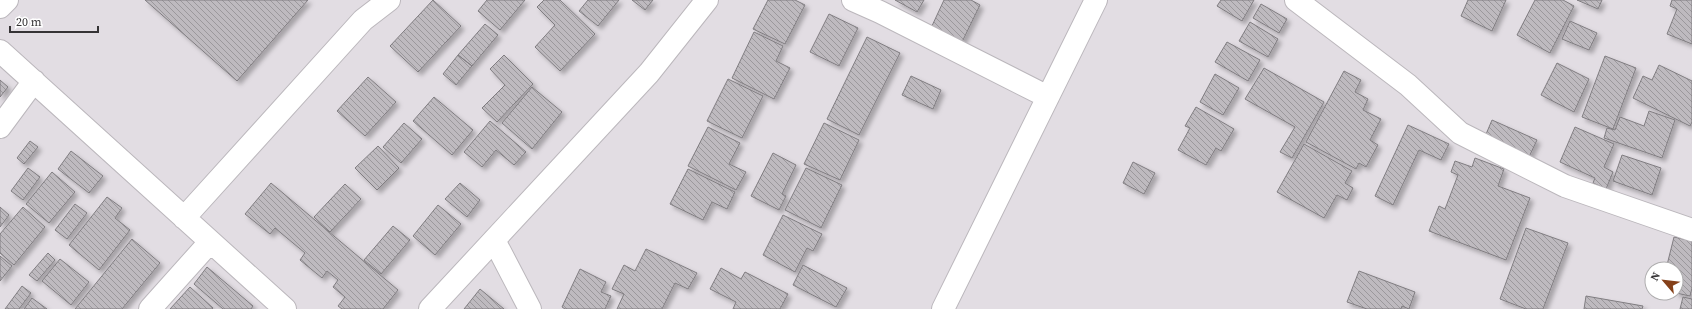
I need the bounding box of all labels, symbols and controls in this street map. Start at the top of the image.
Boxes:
scale bar [10,8,98,34]
text: 20 m [16,14,42,30]
north arrow [1644,261,1684,301]
text: N [1647,269,1664,284]

